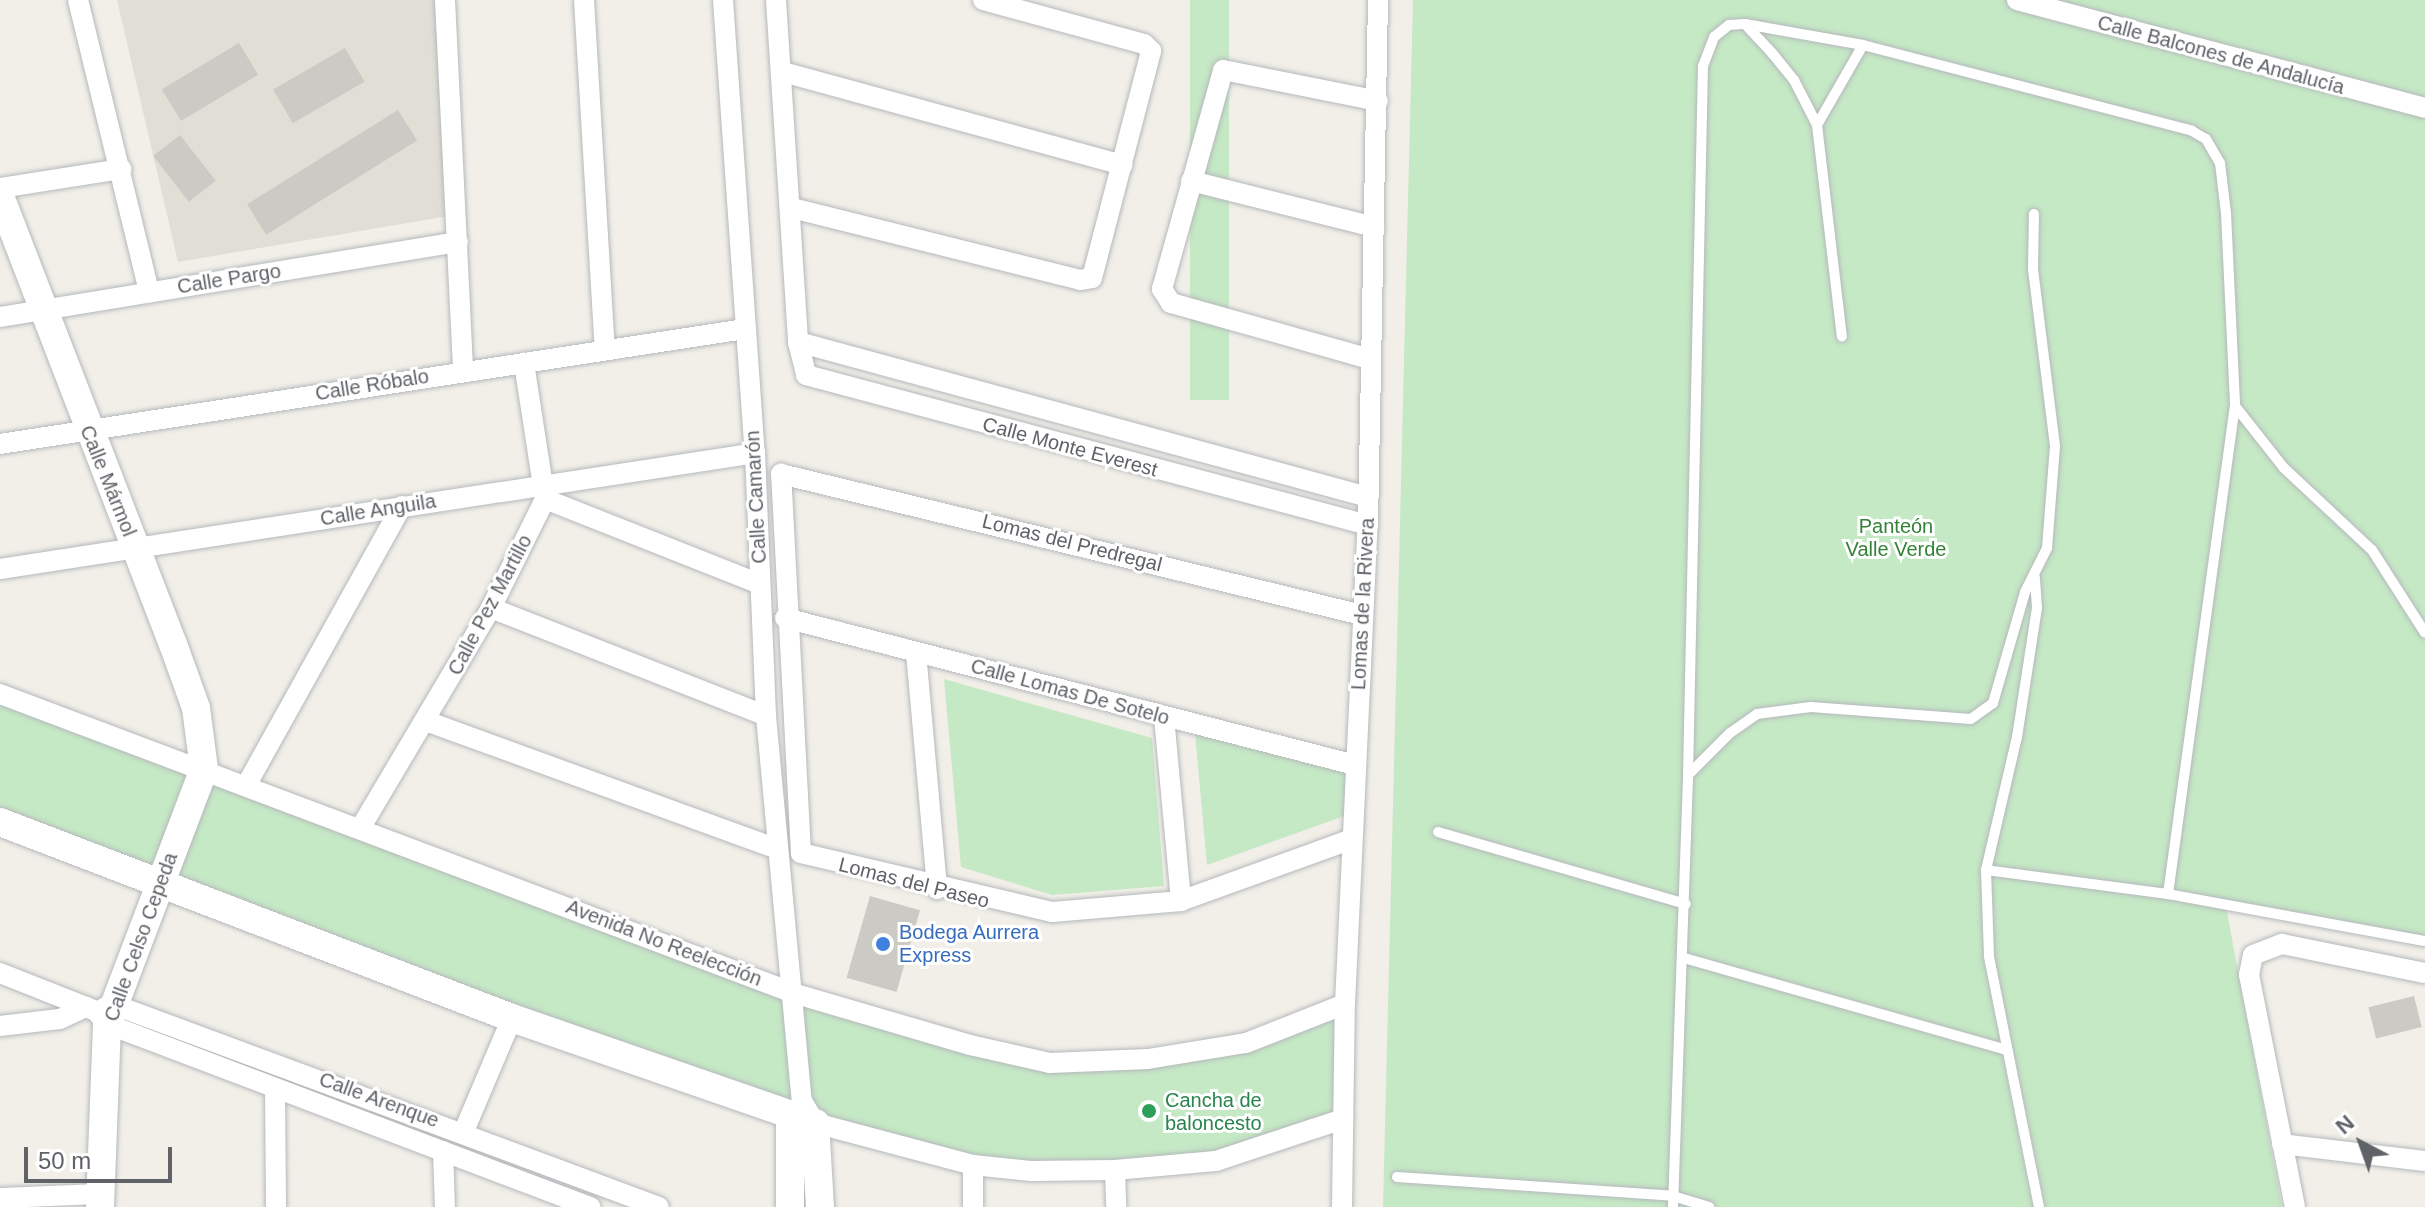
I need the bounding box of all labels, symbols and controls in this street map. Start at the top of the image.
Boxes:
street label: Calle Balcones de Andalucía [2094,10,2348,100]
street label: Calle Pargo [176,259,282,299]
street label: Calle Róbalo [314,364,430,406]
street label: Calle Monte Everest [980,412,1160,482]
street label: Calle Mármol [75,422,141,540]
street label: Calle Camarón [741,430,771,564]
street label: Calle Anguila [318,489,438,531]
street label: Lomas del Predregal [980,509,1164,577]
park label: Panteón Valle Verde [1846,515,1946,562]
street label: Lomas de la Rivera [1347,517,1379,691]
street label: Calle Pez Martillo [443,531,537,679]
street label: Calle Lomas De Sotelo [968,654,1172,730]
street label: Calle Celso Cepeda [99,849,183,1025]
street label: Lomas del Paseo [836,853,992,913]
street label: Avenida No Reelección [563,895,765,991]
place label: Bodega Aurrera Express [899,920,1040,967]
marker: Bodega Aurrera Express [874,935,892,953]
street label: Calle Arenque [315,1067,443,1133]
place label: Cancha de baloncesto [1165,1088,1262,1135]
marker: Cancha de baloncesto [1140,1102,1158,1120]
north arrow [2321,1103,2401,1183]
text: N [2331,1110,2359,1139]
scale bar [28,1131,176,1181]
text: 50 m [38,1147,91,1174]

